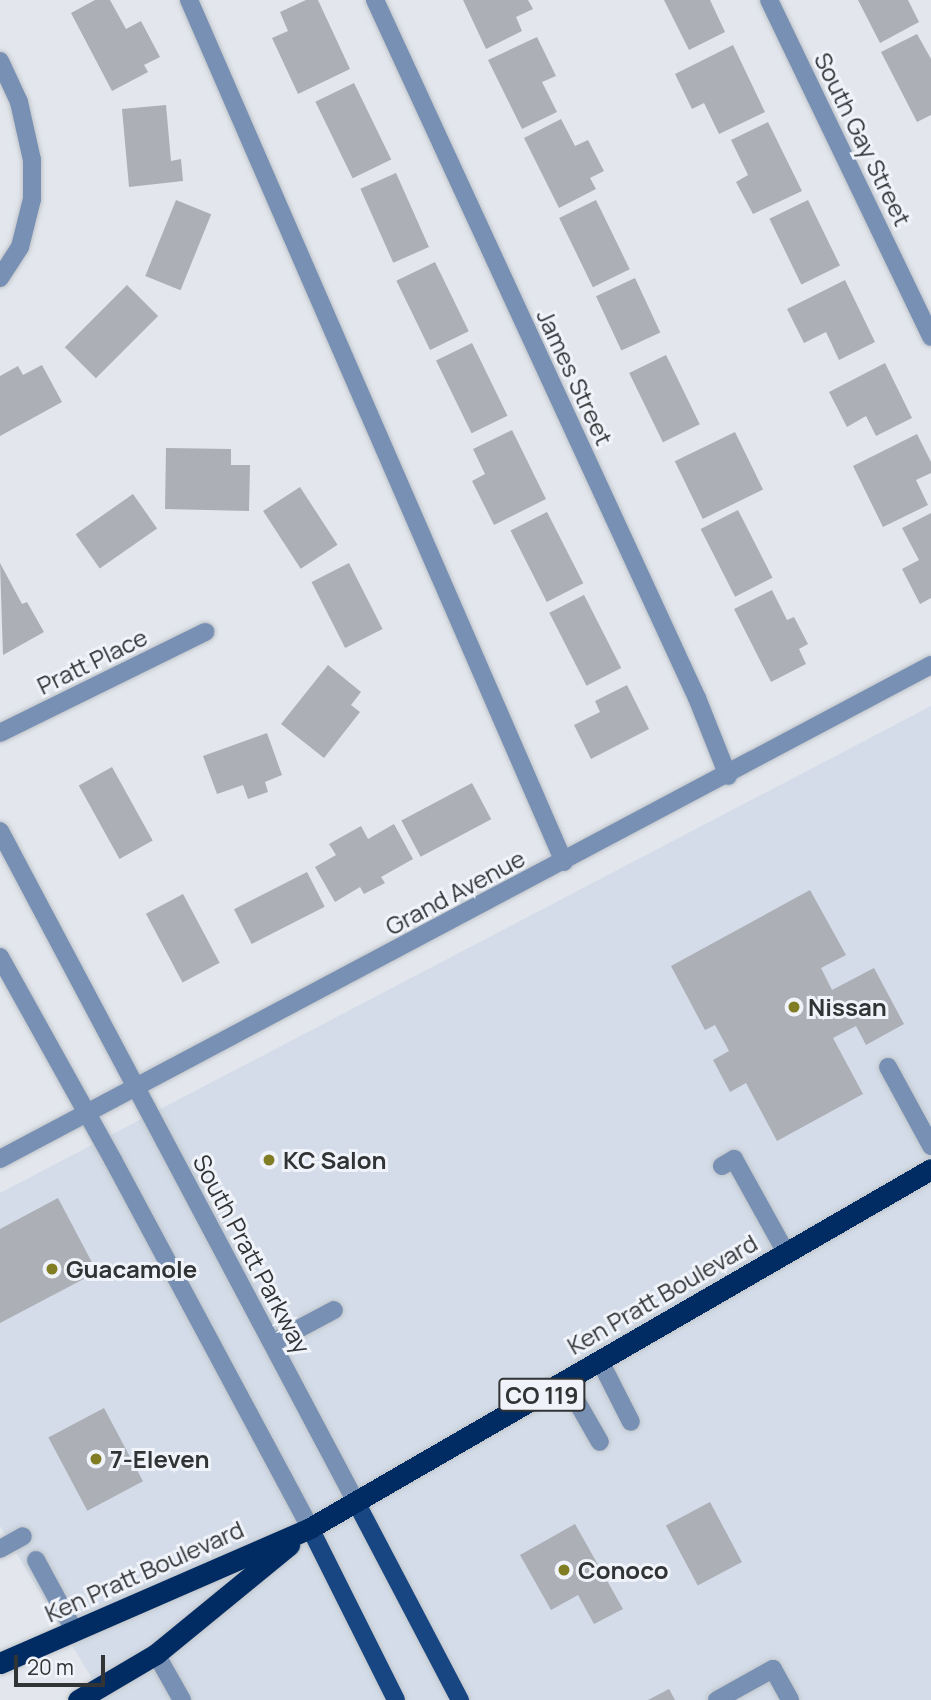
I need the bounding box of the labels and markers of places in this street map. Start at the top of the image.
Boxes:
place label: Nissan [808,993,887,1021]
marker: Nissan [786,999,802,1015]
place label: KC Salon [283,1146,387,1174]
marker: KC Salon [261,1152,277,1168]
place label: Guacamole [66,1255,197,1283]
marker: Guacamole [44,1261,60,1277]
place label: 7-Eleven [110,1445,209,1473]
marker: 7-Eleven [88,1451,104,1467]
place label: Conoco [578,1556,668,1584]
marker: Conoco [556,1562,572,1578]

